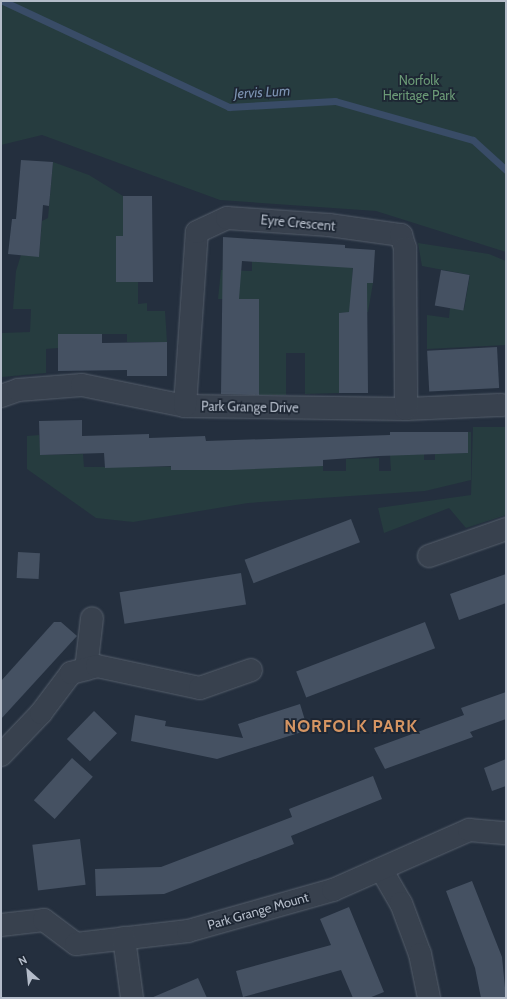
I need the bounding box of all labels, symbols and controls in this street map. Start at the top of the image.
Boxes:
park label: Norfolk Heritage Park [383,73,455,104]
water label: Jervis Lum [233,82,291,102]
street label: Eyre Crescent [260,212,336,234]
street label: Park Grange Drive [201,398,299,416]
district label: NORFOLK PARK [284,717,418,737]
street label: Park Grange Mount [206,889,310,933]
north arrow [8,951,48,991]
text: N [16,952,29,968]

